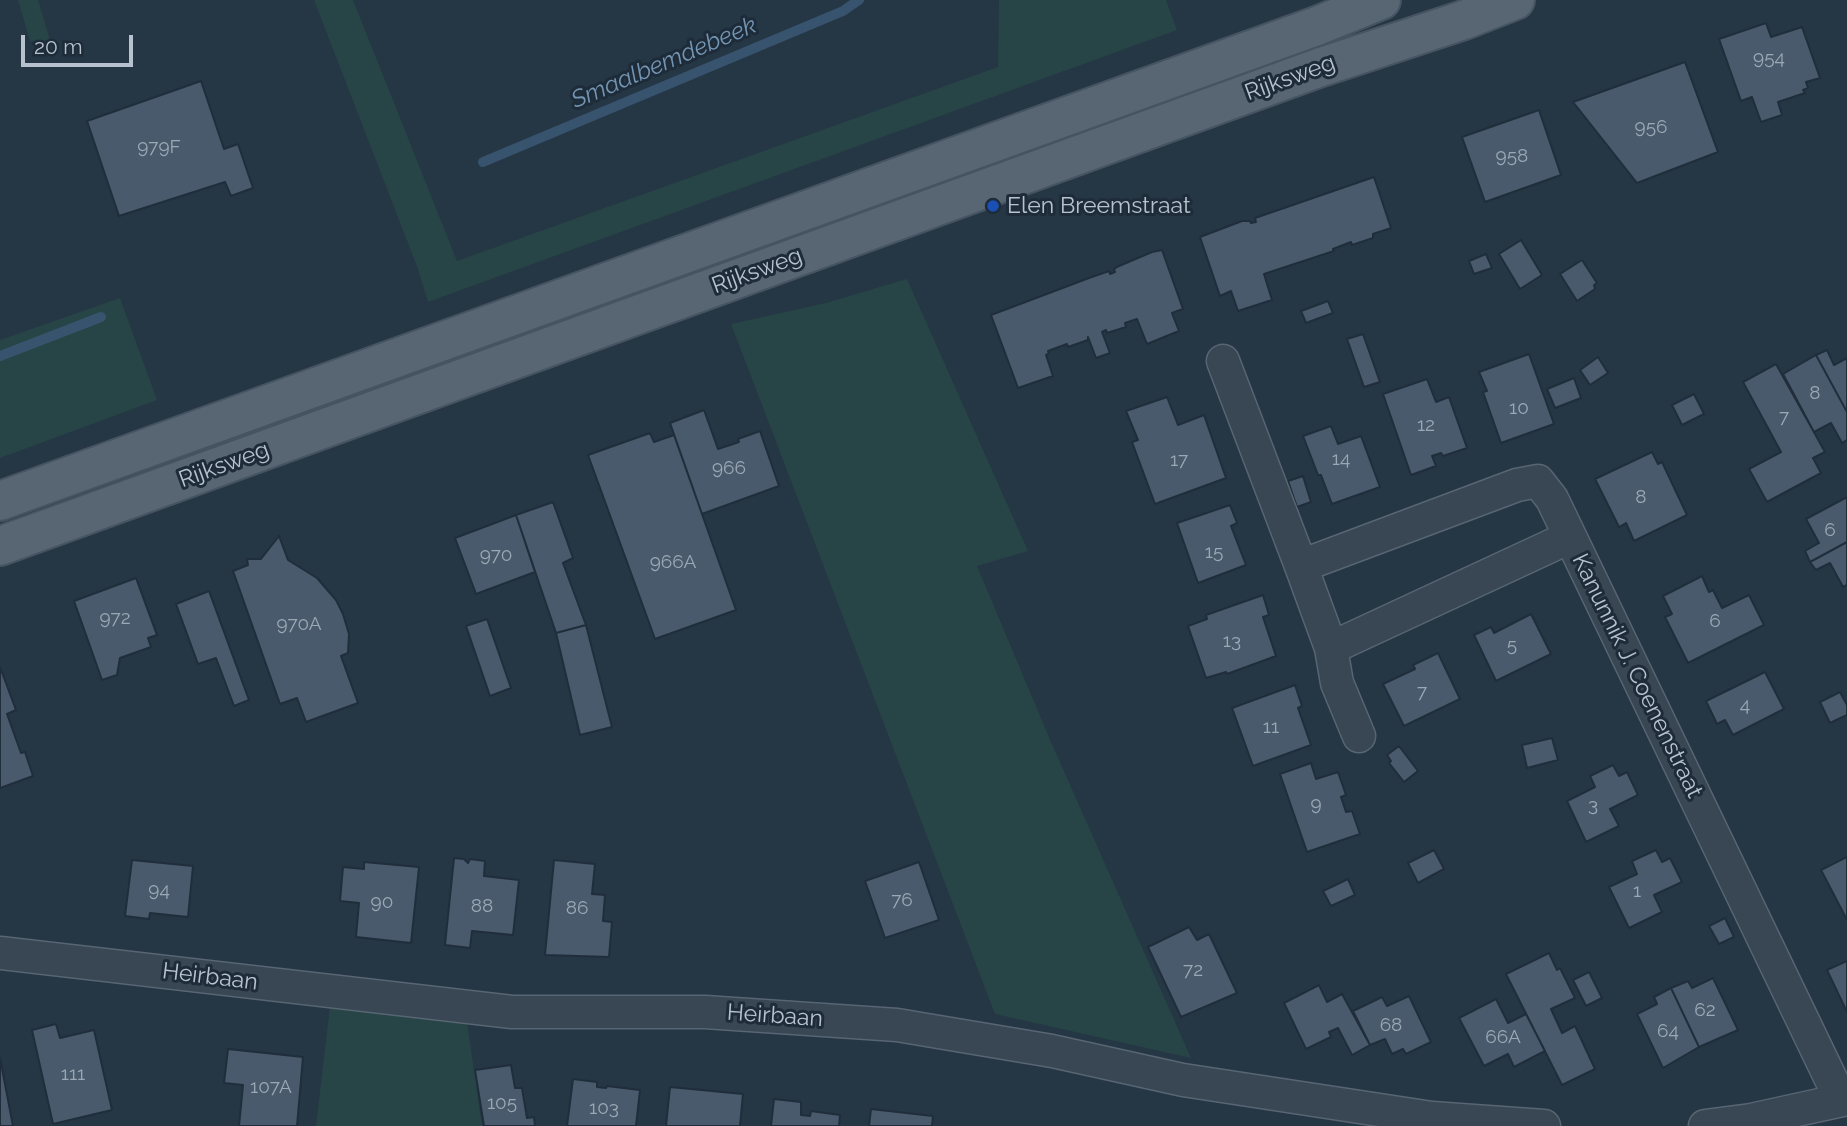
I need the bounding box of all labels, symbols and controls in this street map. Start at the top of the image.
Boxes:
water label: Smaalbemdebeek [567,11,761,115]
scale bar [24,21,136,65]
text: 20 m [34,34,82,59]
house number: 954 [1753,47,1785,69]
street label: Rijksweg [1241,49,1339,107]
house number: 956 [1635,116,1667,138]
house number: 979F [137,136,181,158]
house number: 958 [1496,145,1528,167]
place label: Elen Breemstraat [1007,192,1191,220]
marker: Elen Breemstraat [985,198,1001,214]
street label: Rijksweg [708,242,806,300]
house number: 8 [1809,382,1821,404]
house number: 10 [1509,397,1529,419]
house number: 7 [1779,406,1789,428]
house number: 12 [1417,414,1435,436]
street label: Rijksweg [175,436,273,494]
house number: 14 [1332,448,1350,470]
house number: 17 [1170,449,1188,471]
house number: 966 [712,457,746,479]
house number: 8 [1635,486,1647,508]
house number: 6 [1824,519,1836,541]
house number: 15 [1205,541,1223,563]
house number: 970 [480,544,512,566]
street label: Kanunnik J. Coenenstraat [1566,549,1708,803]
house number: 966A [650,551,696,573]
house number: 972 [99,607,131,629]
house number: 6 [1709,610,1721,632]
house number: 970A [276,613,322,635]
house number: 13 [1223,630,1241,652]
house number: 5 [1507,634,1517,656]
house number: 7 [1417,681,1427,703]
house number: 4 [1740,694,1750,716]
house number: 11 [1263,716,1279,738]
house number: 9 [1310,793,1322,815]
house number: 3 [1588,794,1598,816]
house number: 94 [148,879,170,901]
house number: 1 [1633,880,1641,902]
house number: 76 [891,889,913,911]
house number: 90 [371,891,393,913]
house number: 88 [471,895,493,917]
house number: 86 [566,897,588,919]
street label: Heirbaan [161,957,259,997]
house number: 72 [1183,959,1203,981]
street label: Heirbaan [726,999,824,1033]
house number: 62 [1694,999,1716,1021]
house number: 68 [1380,1014,1402,1036]
house number: 64 [1657,1020,1679,1042]
house number: 66A [1485,1026,1521,1048]
house number: 111 [61,1063,85,1085]
house number: 107A [250,1076,292,1098]
house number: 105 [487,1092,517,1114]
house number: 103 [589,1097,619,1119]

